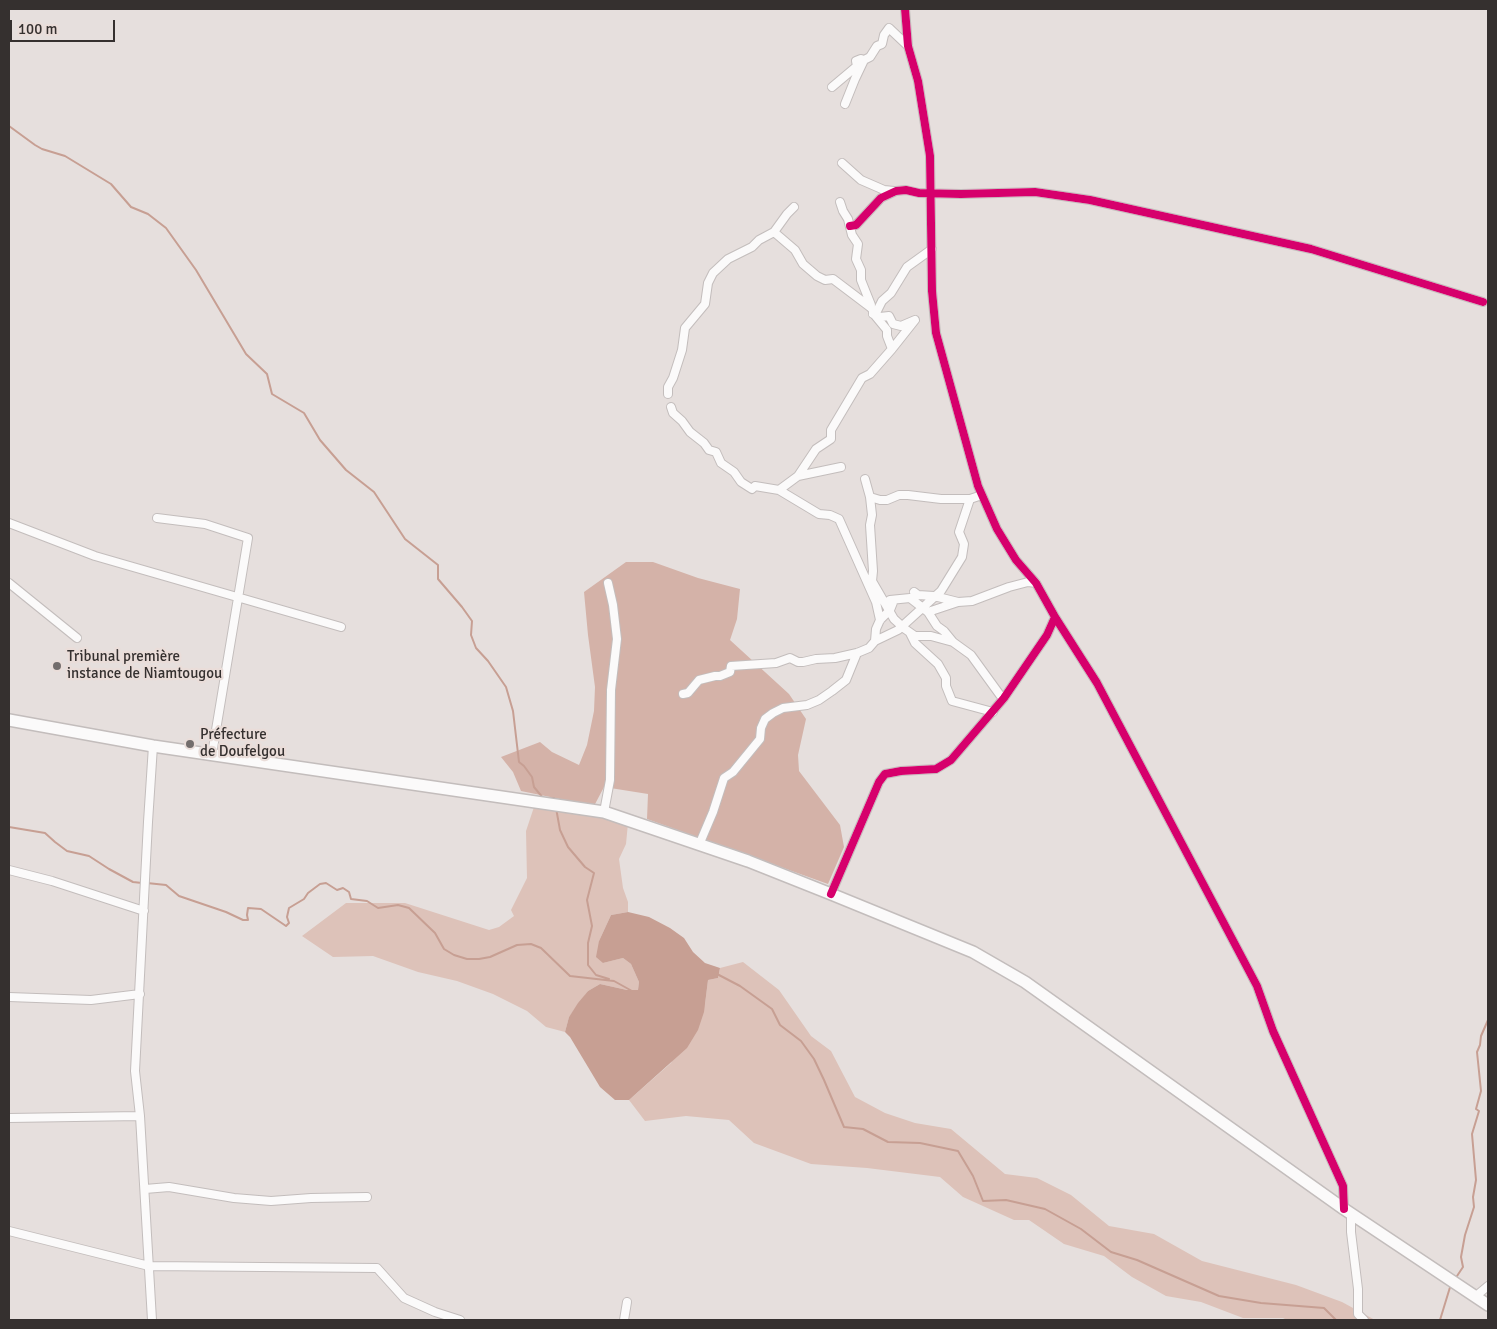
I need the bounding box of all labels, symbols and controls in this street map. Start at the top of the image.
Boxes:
scale bar [12,10,118,42]
text: 100 m [18,20,58,38]
place label: Tribunal première instance de Niamtougou [67,648,222,683]
marker: Tribunal première instance de Niamtougou [51,660,63,672]
place label: Préfecture de Doufelgou [200,726,285,761]
marker: Préfecture de Doufelgou [184,738,196,750]

